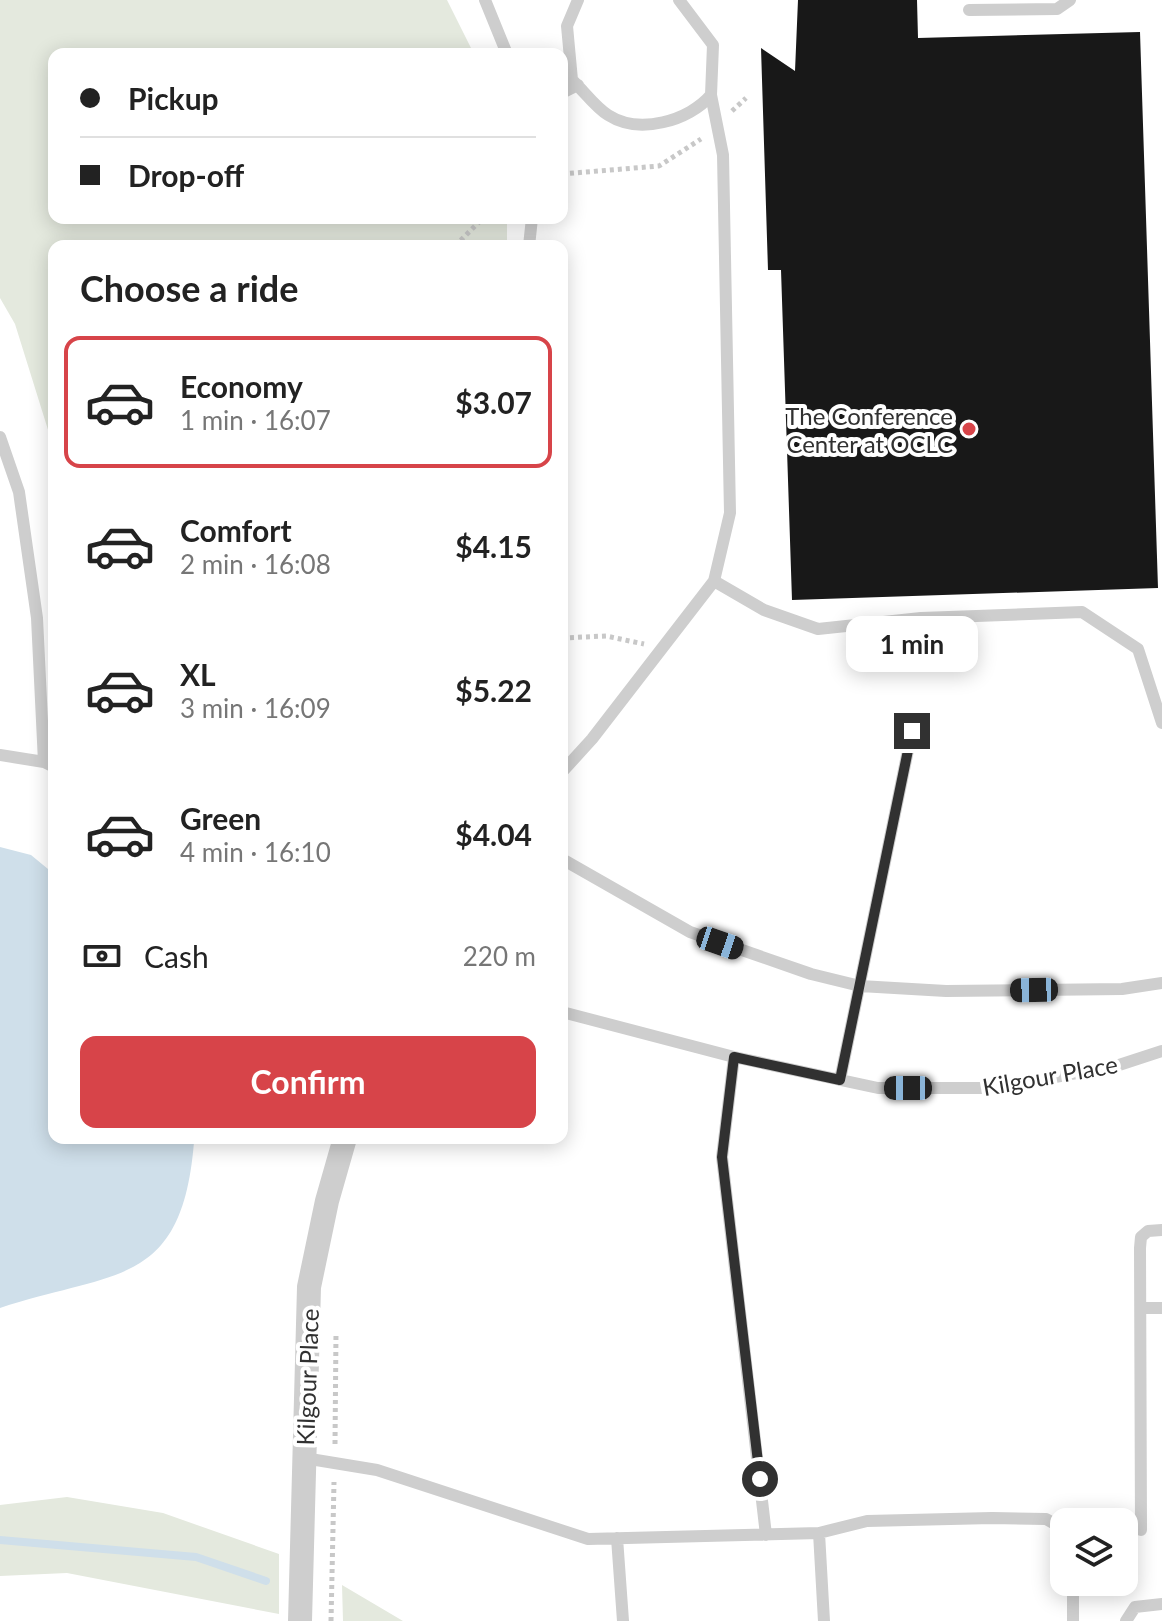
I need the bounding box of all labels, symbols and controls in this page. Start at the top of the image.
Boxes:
text: Pickup [128,80,219,116]
text: Drop-off [128,157,244,193]
text: Choose a ride [80,266,299,310]
icon: car [84,366,156,438]
text: Economy [180,368,303,404]
text: $3.07 [455,384,532,420]
place label: The Conference Center at OCLC [785,401,953,458]
text: 1 min · 16:07 [180,404,331,436]
marker: The Conference Center at OCLC [960,420,978,438]
icon: car [84,510,156,582]
text: Comfort [180,512,292,548]
text: $4.15 [455,528,532,564]
text: 2 min · 16:08 [180,548,331,580]
callout: 1 min [846,615,978,671]
text: 1 min [880,628,944,660]
icon: car [84,654,156,726]
text: XL [180,656,216,692]
text: $5.22 [455,672,532,708]
text: 3 min · 16:09 [180,692,331,724]
route end [894,713,930,749]
icon: car [84,798,156,870]
text: Green [180,800,261,836]
text: $4.04 [455,816,532,852]
text: 4 min · 16:10 [180,836,331,868]
car [693,924,747,962]
icon: cash [80,934,124,978]
text: Cash [144,938,209,974]
text: 220 m [463,940,536,972]
car [1010,978,1058,1002]
button: Confirm [80,1036,536,1128]
street label: Kilgour Place [980,1049,1120,1101]
car [884,1076,932,1100]
street label: Kilgour Place [290,1308,324,1446]
route start [742,1461,778,1497]
map controls [1050,1508,1138,1596]
button: layers [1050,1508,1138,1596]

